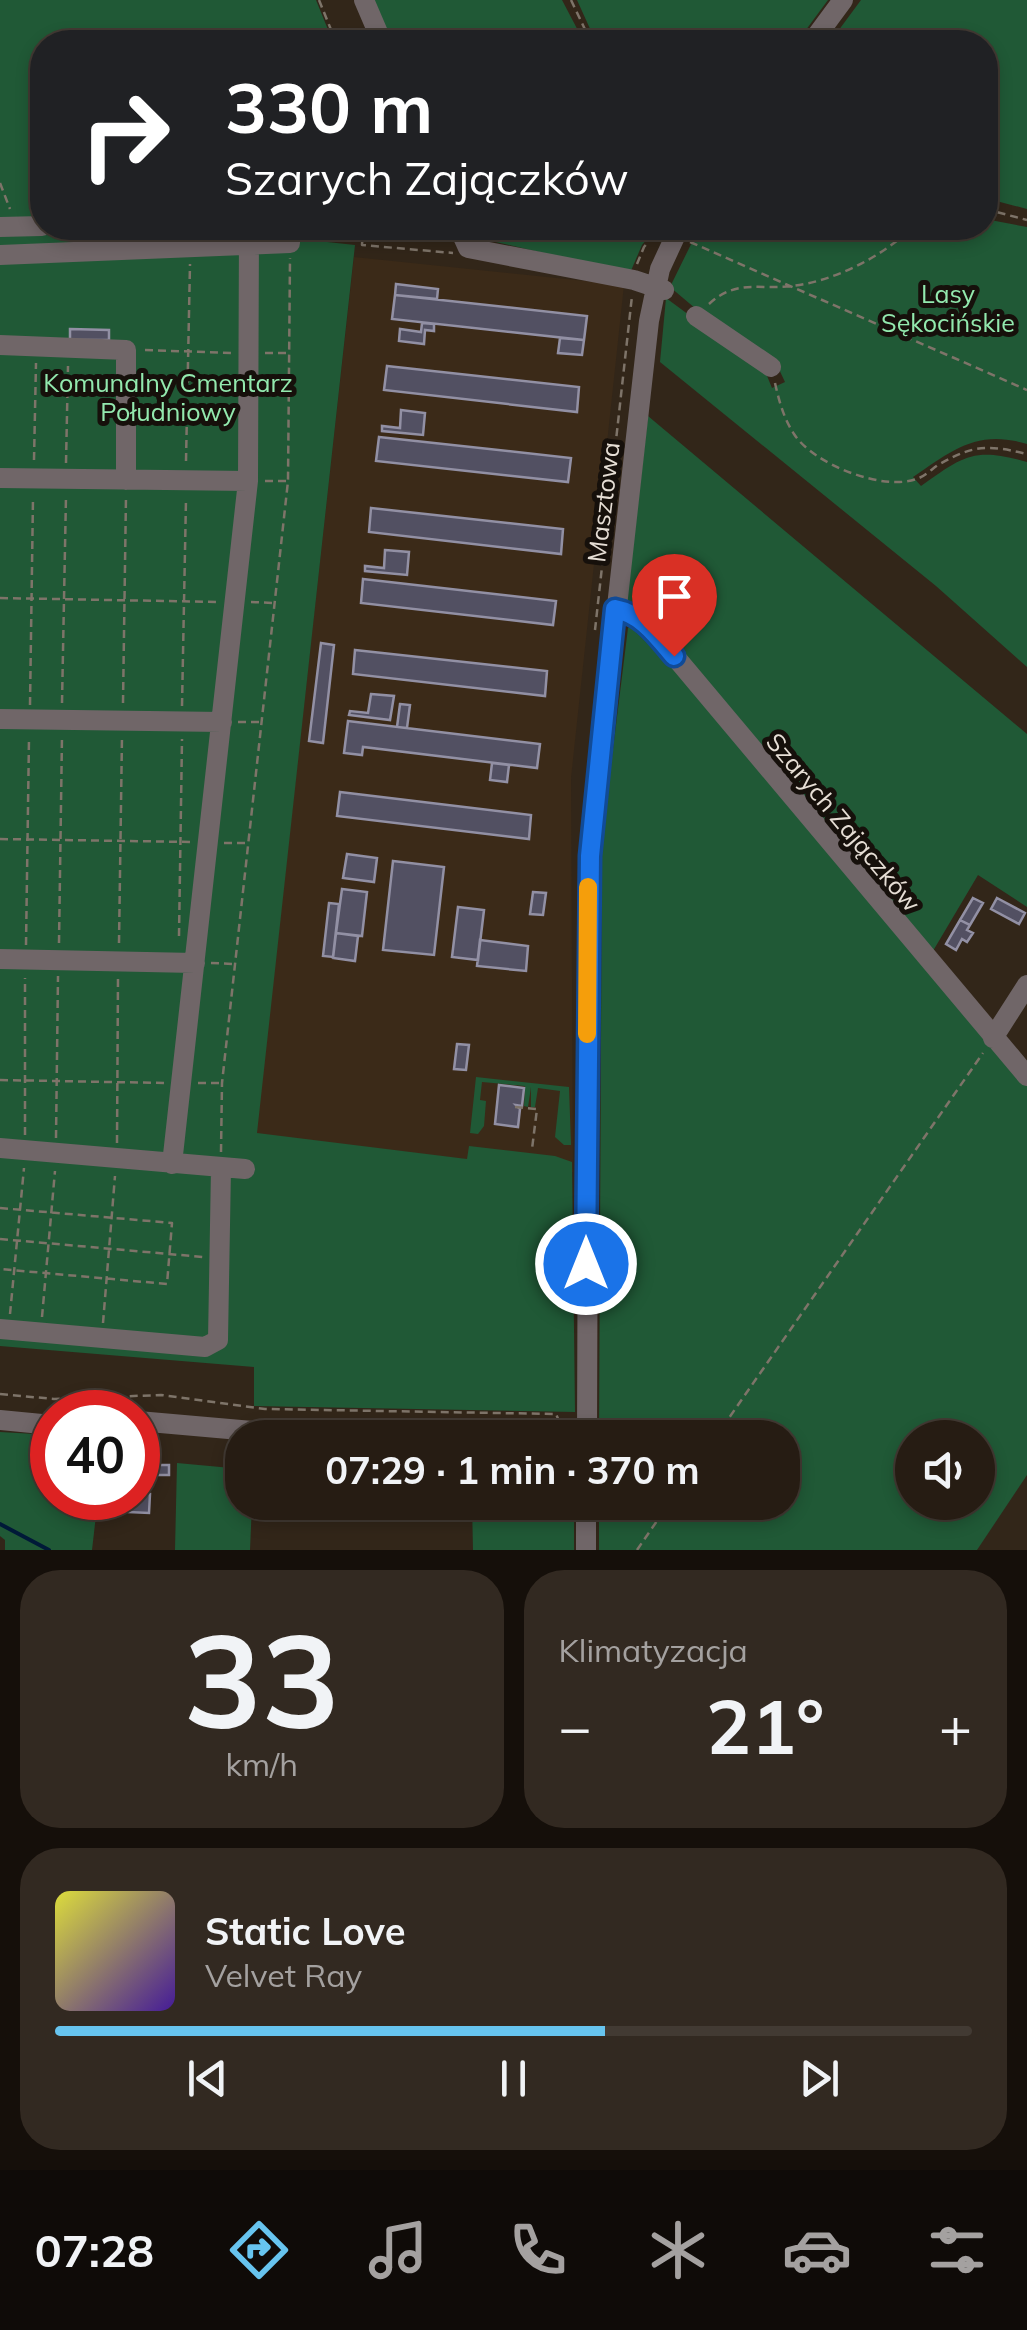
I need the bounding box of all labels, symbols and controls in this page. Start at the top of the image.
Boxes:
text: 330 m [225,63,433,151]
icon: right [60,70,190,200]
text: Szarych Zajączków [225,150,629,206]
park label: Lasy Sękocińskie [881,278,1015,338]
park label: Komunalny Cmentarz Południowy [43,367,293,427]
street label: Masztowa [580,440,626,564]
pin [632,554,717,657]
icon: arrive [647,569,702,624]
street label: Szarych Zajączków [760,726,928,918]
position arrow [534,1212,638,1316]
speed limit sign: 40 [30,1390,160,1520]
map controls [895,1420,995,1520]
button: sound [895,1420,995,1520]
text: 07:29 · 1 min · 370 m [325,1446,700,1494]
text: 33 [184,1597,340,1761]
text: Klimatyzacja [559,1630,748,1670]
text: 21° [706,1679,824,1773]
text: − [559,1692,592,1761]
text: + [939,1692,972,1761]
text: km/h [226,1744,298,1784]
text: Static Love [205,1907,406,1955]
text: Velvet Ray [205,1955,362,1995]
icon: previous [180,2051,235,2106]
icon: pause [486,2051,541,2106]
icon: next [792,2051,847,2106]
icon: directions [224,2215,294,2285]
icon: music [363,2215,433,2285]
icon: phone [503,2215,573,2285]
icon: climate [643,2215,713,2285]
icon: car [782,2215,852,2285]
icon: filters [922,2215,992,2285]
text: 07:28 [35,2222,154,2278]

